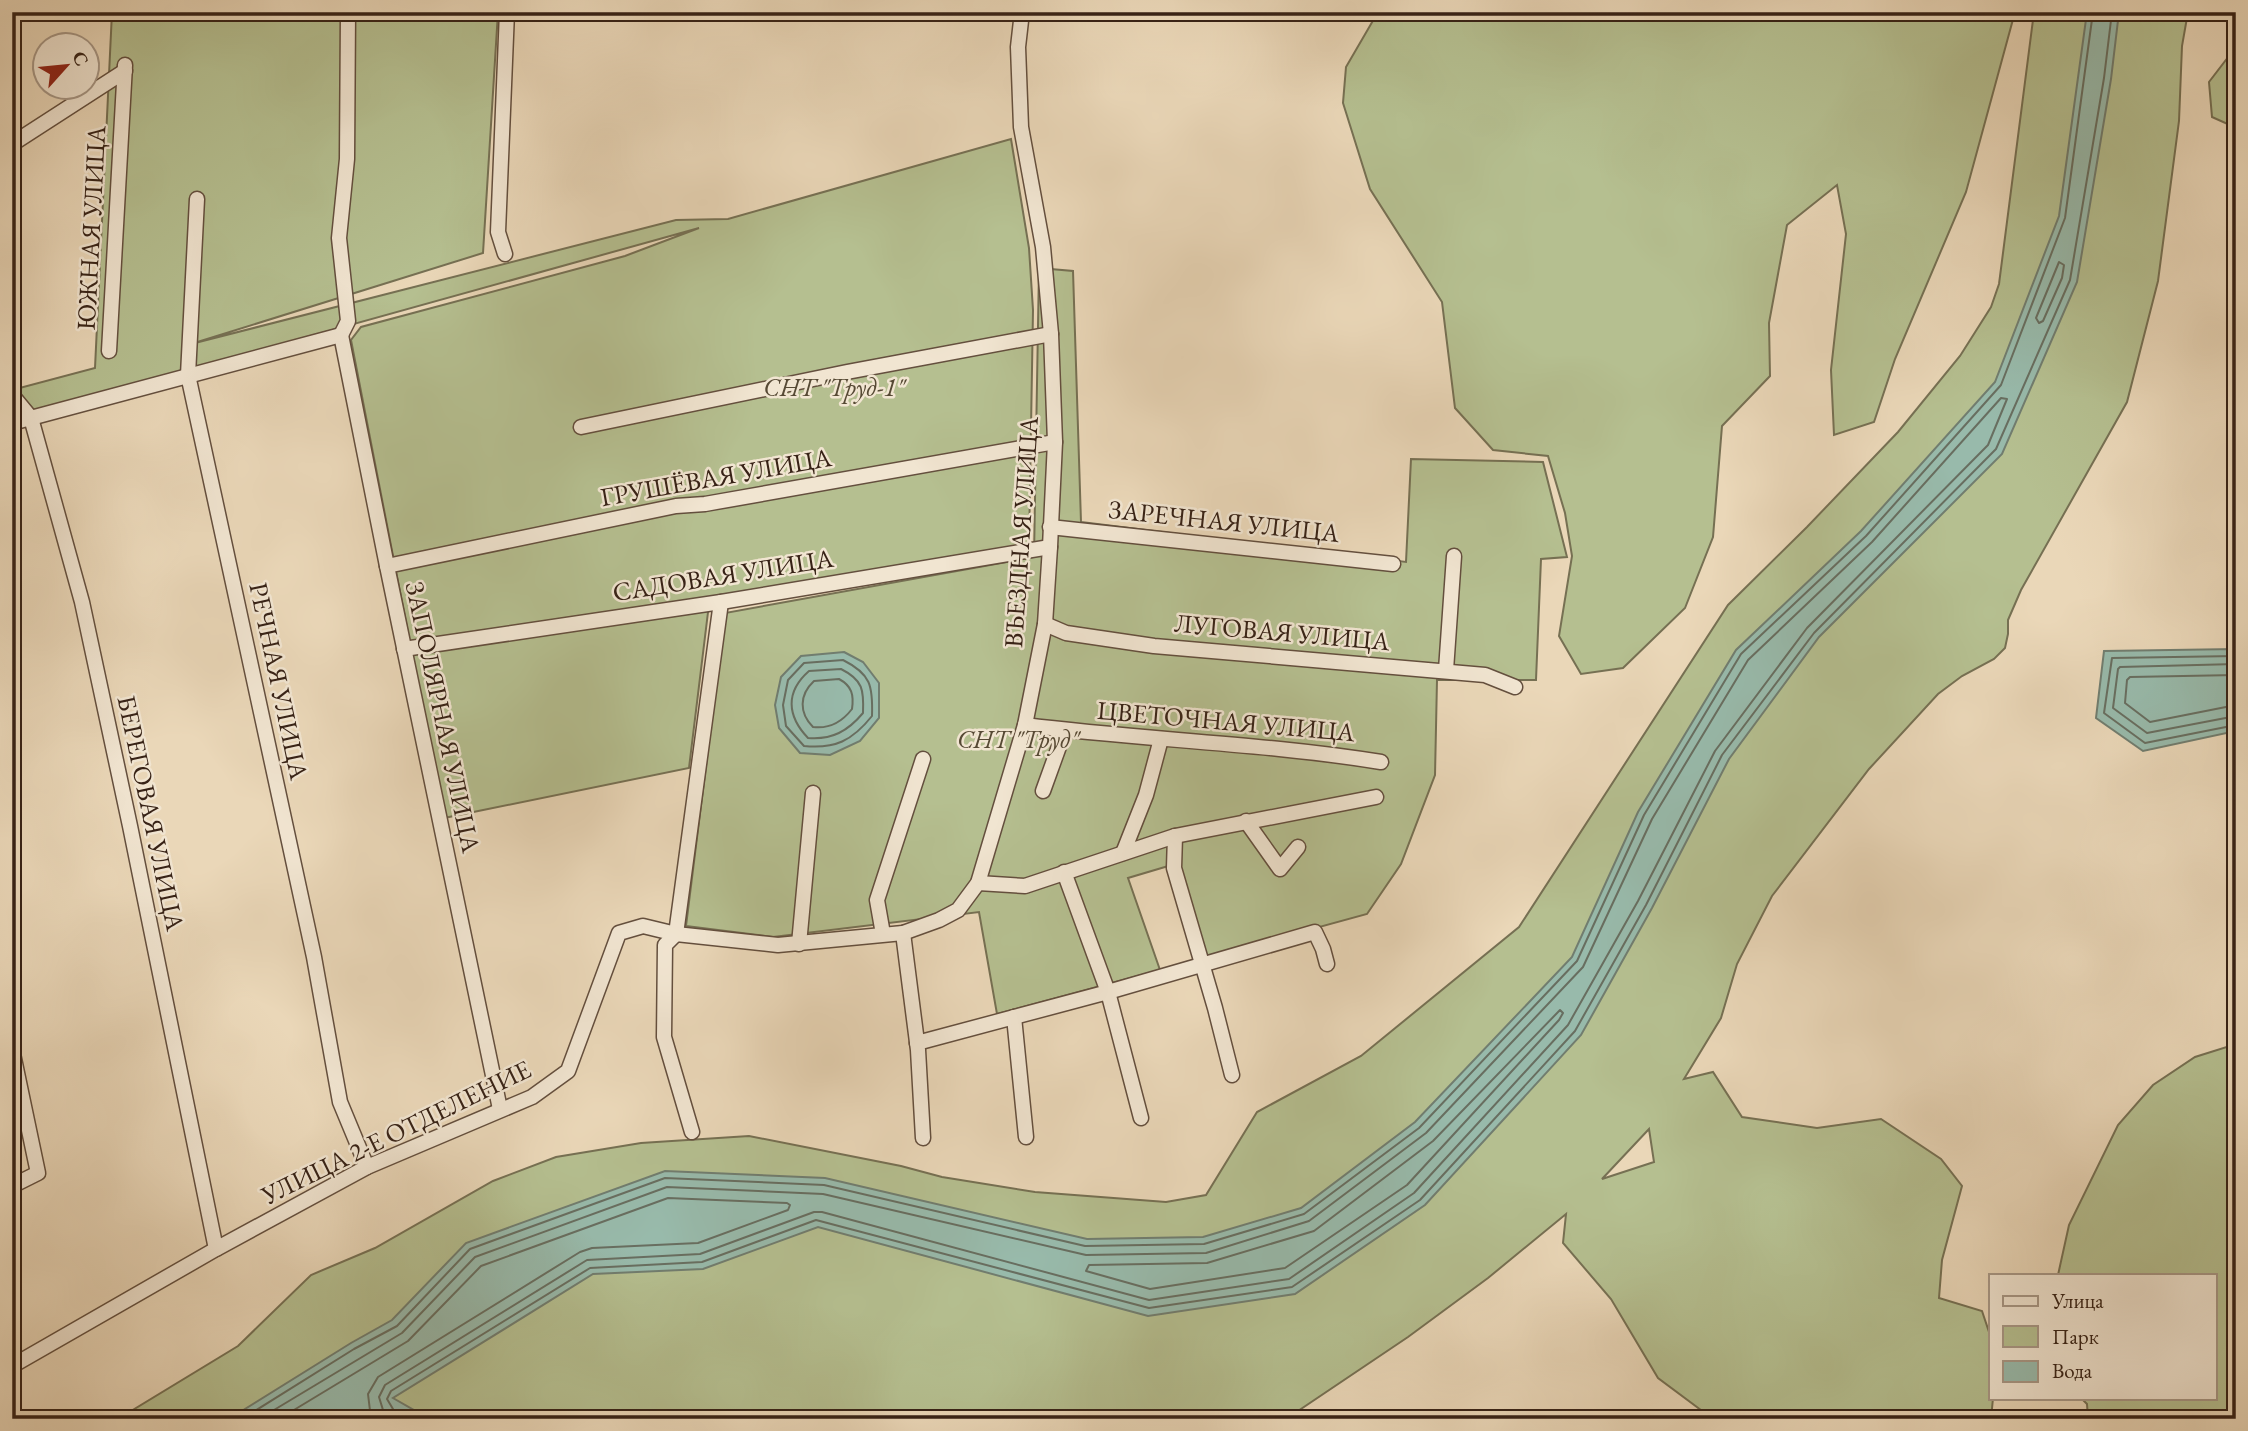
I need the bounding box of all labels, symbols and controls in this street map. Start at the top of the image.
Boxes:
north arrow [32,32,102,102]
text: С [67,47,95,70]
street label: ЮЖНАЯ УЛИЦА [69,124,113,331]
park label: СНТ "Труд-1" [763,370,907,404]
street label: ВЪЕЗДНАЯ УЛИЦА [996,414,1046,649]
street label: ГРУШЁВАЯ УЛИЦА [598,440,835,514]
street label: ЗАРЕЧНАЯ УЛИЦА [1107,492,1342,550]
street label: САДОВАЯ УЛИЦА [610,541,837,609]
street label: ЗАПОЛЯРНАЯ УЛИЦА [398,578,489,857]
street label: РЕЧНАЯ УЛИЦА [242,579,317,784]
street label: ЛУГОВАЯ УЛИЦА [1173,606,1392,658]
street label: БЕРЕГОВАЯ УЛИЦА [109,692,193,935]
street label: ЦВЕТОЧНАЯ УЛИЦА [1096,693,1357,749]
park label: СНТ "Труд" [957,722,1081,756]
street label: УЛИЦА 2-Е ОТДЕЛЕНИЕ [255,1052,537,1213]
legend [1989,1274,2216,1400]
text: Улица [2051,1287,2104,1314]
text: Парк [2052,1323,2099,1350]
text: Вода [2052,1357,2093,1384]

